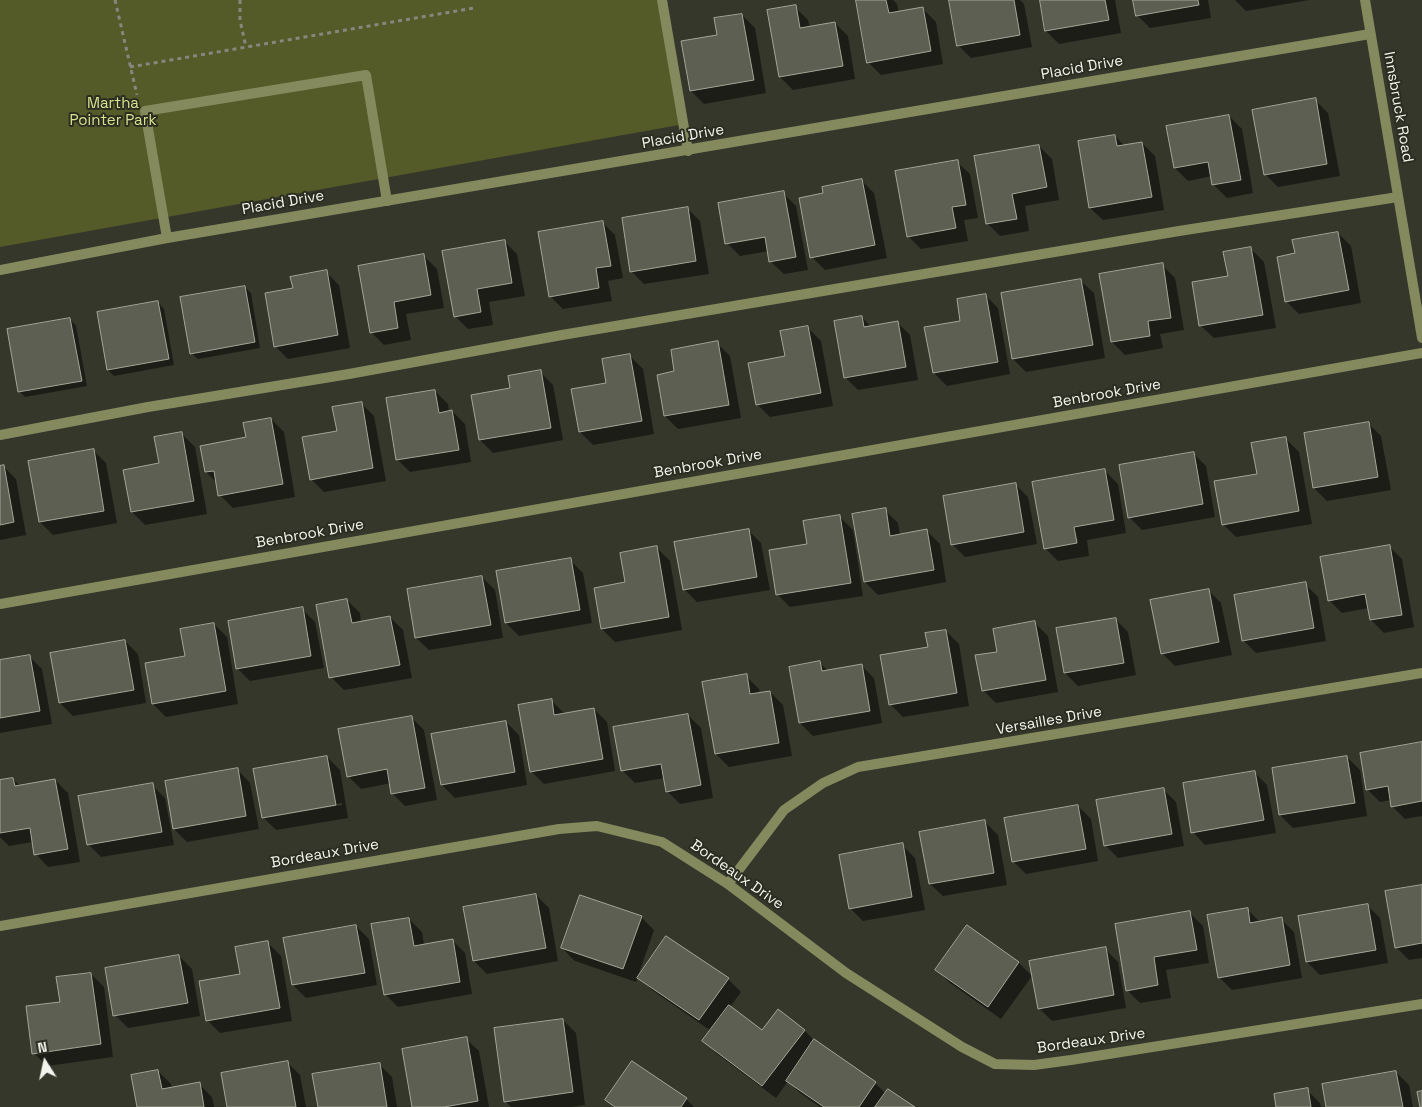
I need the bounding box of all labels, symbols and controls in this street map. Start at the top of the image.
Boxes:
street label: Innsbruck Road [1379,50,1417,164]
street label: Placid Drive [1039,52,1125,84]
park label: Martha Pointer Park [70,95,156,130]
street label: Placid Drive [640,121,726,153]
street label: Placid Drive [240,187,326,219]
street label: Benbrook Drive [1052,376,1162,412]
street label: Benbrook Drive [653,446,763,482]
street label: Benbrook Drive [255,516,365,552]
street label: Versailles Drive [995,703,1103,739]
street label: Bordeaux Drive [270,836,380,872]
street label: Bordeaux Drive [687,836,787,914]
street label: Bordeaux Drive [1036,1024,1146,1058]
north arrow [20,1037,70,1087]
text: N [36,1038,49,1057]

